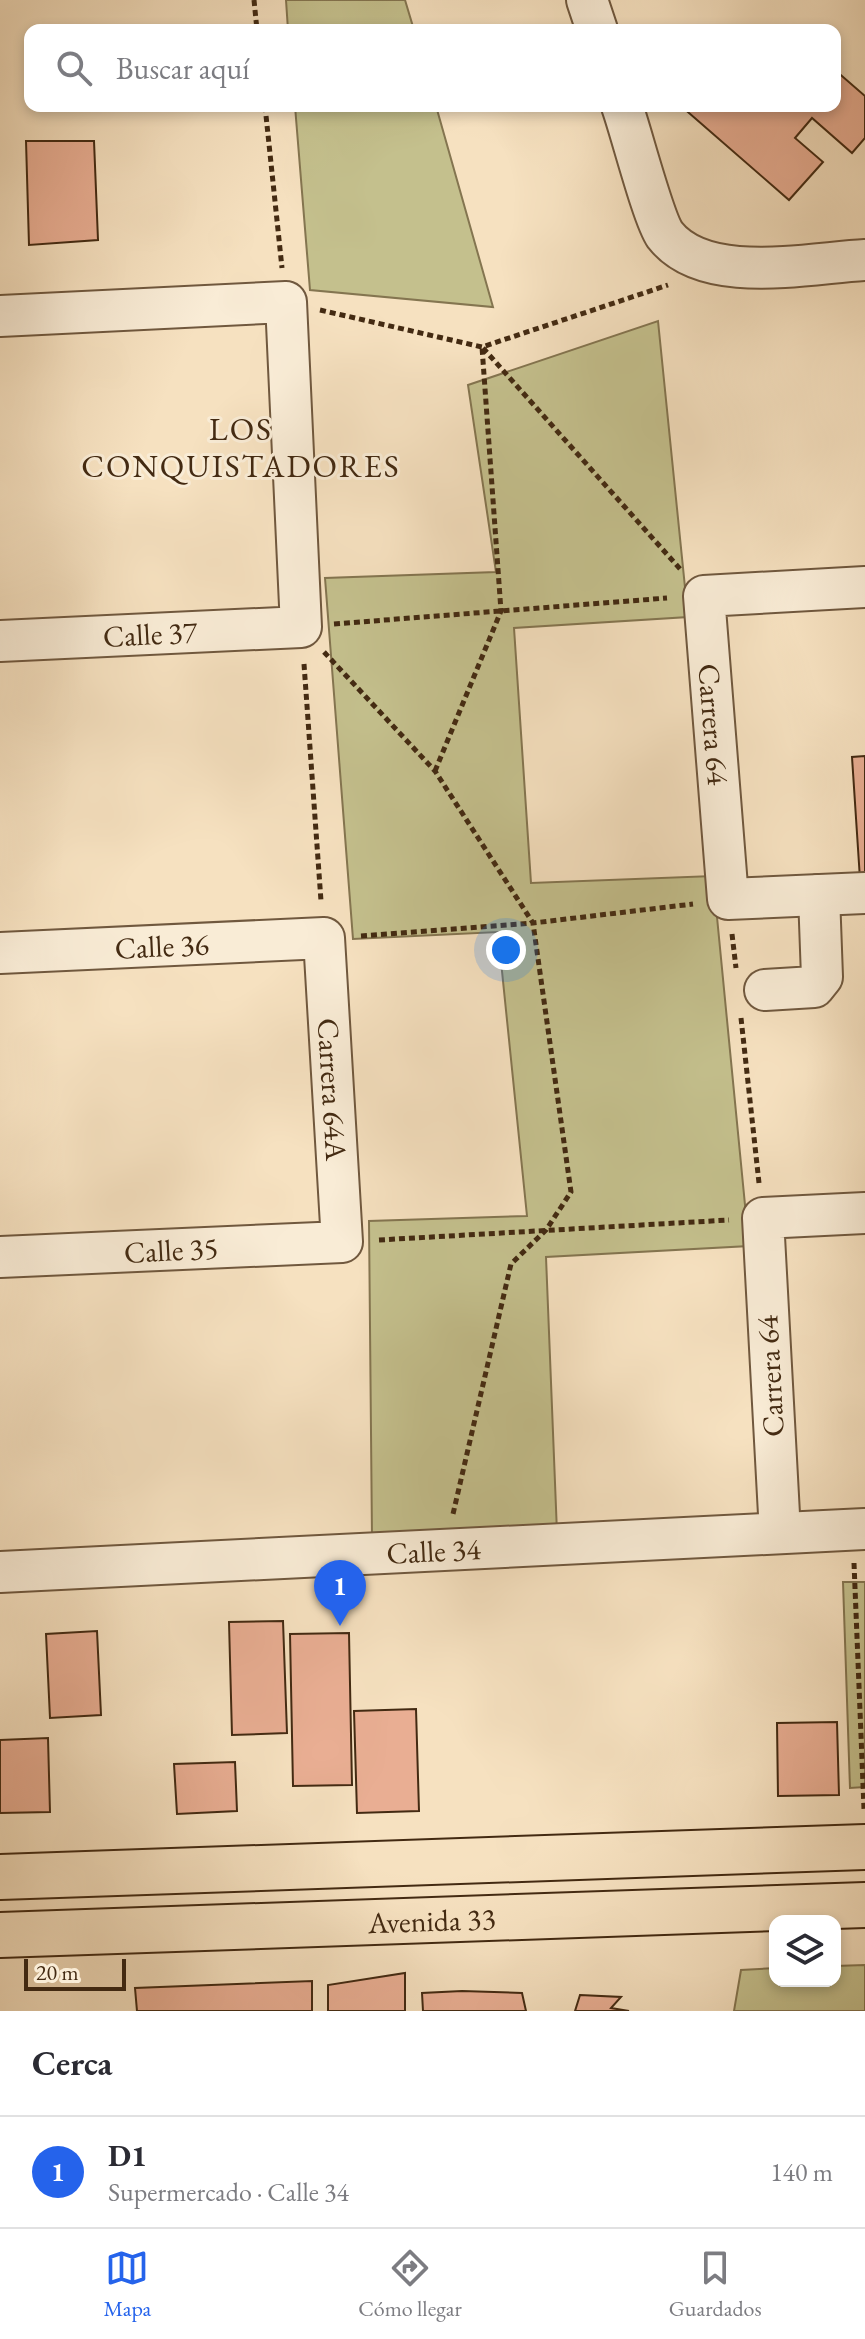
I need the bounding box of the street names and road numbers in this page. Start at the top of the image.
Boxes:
street label: Calle 37 [102,612,199,656]
street label: Carrera 64 [690,662,738,787]
street label: Calle 36 [114,924,210,967]
street label: Carrera 64A [309,1017,357,1162]
street label: Calle 35 [123,1228,219,1272]
street label: Carrera 64 [747,1314,793,1438]
street label: Calle 34 [385,1529,482,1572]
street label: Avenida 33 [366,1898,496,1942]

